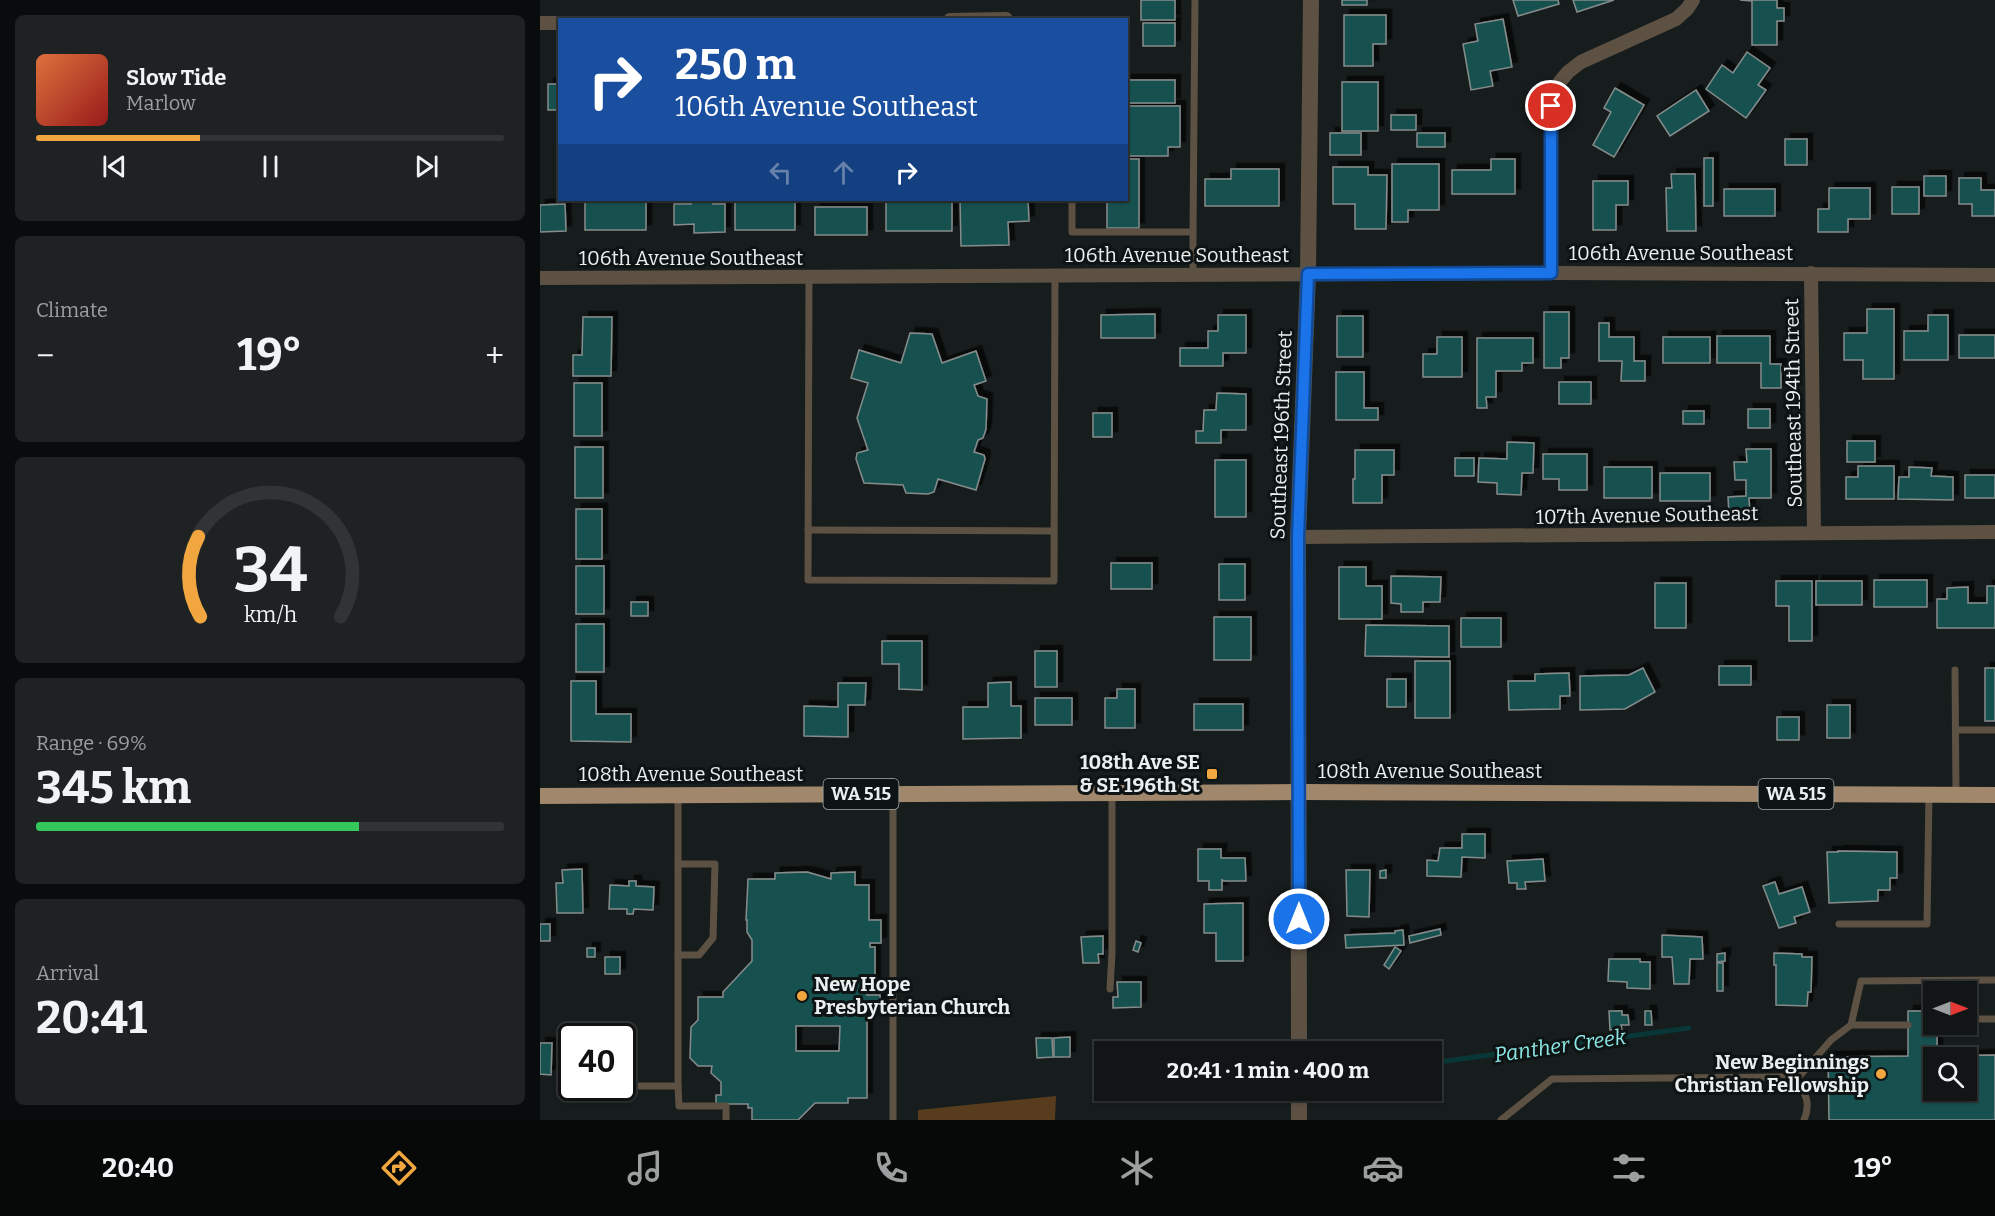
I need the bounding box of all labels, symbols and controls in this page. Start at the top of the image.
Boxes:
text: 250 m [675,40,796,90]
icon: right [576,42,654,120]
text: Slow Tide [126,64,226,91]
pin [1525,80,1576,131]
icon: arrive [1534,89,1567,122]
text: Marlow [126,91,196,115]
text: 106th Avenue Southeast [675,91,978,123]
icon: previous [98,150,131,183]
icon: pause [254,150,287,183]
icon: next [410,150,443,183]
icon: left [764,156,797,189]
icon: ahead [827,156,860,189]
icon: right [890,156,923,189]
street label: 106th Avenue Southeast [1569,241,1793,265]
street label: 106th Avenue Southeast [1065,243,1289,267]
street label: 106th Avenue Southeast [579,246,803,270]
text: Climate [36,298,108,322]
street label: Southeast 194th Street [1779,298,1807,508]
text: 19° [237,328,302,382]
street label: Southeast 196th Street [1265,330,1297,540]
text: − [36,336,54,376]
text: + [485,336,504,376]
street label: 107th Avenue Southeast [1536,501,1758,529]
text: 34 [233,533,307,608]
text: km/h [243,602,297,628]
text: Range · 69% [36,731,147,755]
place label: 108th Ave SE & SE 196th St [1079,750,1200,797]
street label: 108th Avenue Southeast [1318,759,1542,783]
text: 345 km [36,761,191,815]
street label: 108th Avenue Southeast [579,762,803,786]
marker: 108th Ave SE & SE 196th St [1205,767,1219,781]
road number: WA 515 [824,779,898,809]
road number: WA 515 [1758,779,1834,809]
position arrow [1267,887,1331,951]
text: Arrival [36,961,99,985]
place label: New Hope Presbyterian Church [814,972,1011,1019]
north arrow [1923,981,1977,1035]
map controls [1923,981,1977,1101]
marker: New Hope Presbyterian Church [795,989,809,1003]
text: 20:41 [36,991,147,1045]
speed limit sign: 40 [558,1023,636,1101]
water label: Panther Creek [1492,1024,1628,1068]
button: search [1923,1047,1977,1101]
place label: New Beginnings Christian Fellowship [1674,1050,1869,1097]
text: 20:41 · 1 min · 400 m [1167,1057,1369,1084]
marker: New Beginnings Christian Fellowship [1874,1067,1888,1081]
icon: directions [378,1147,420,1189]
icon: music [624,1147,666,1189]
icon: phone [870,1147,912,1189]
icon: climate [1116,1147,1158,1189]
icon: car [1362,1147,1404,1189]
icon: filters [1608,1147,1650,1189]
text: 20:40 [102,1152,174,1184]
text: 19° [1854,1152,1893,1184]

